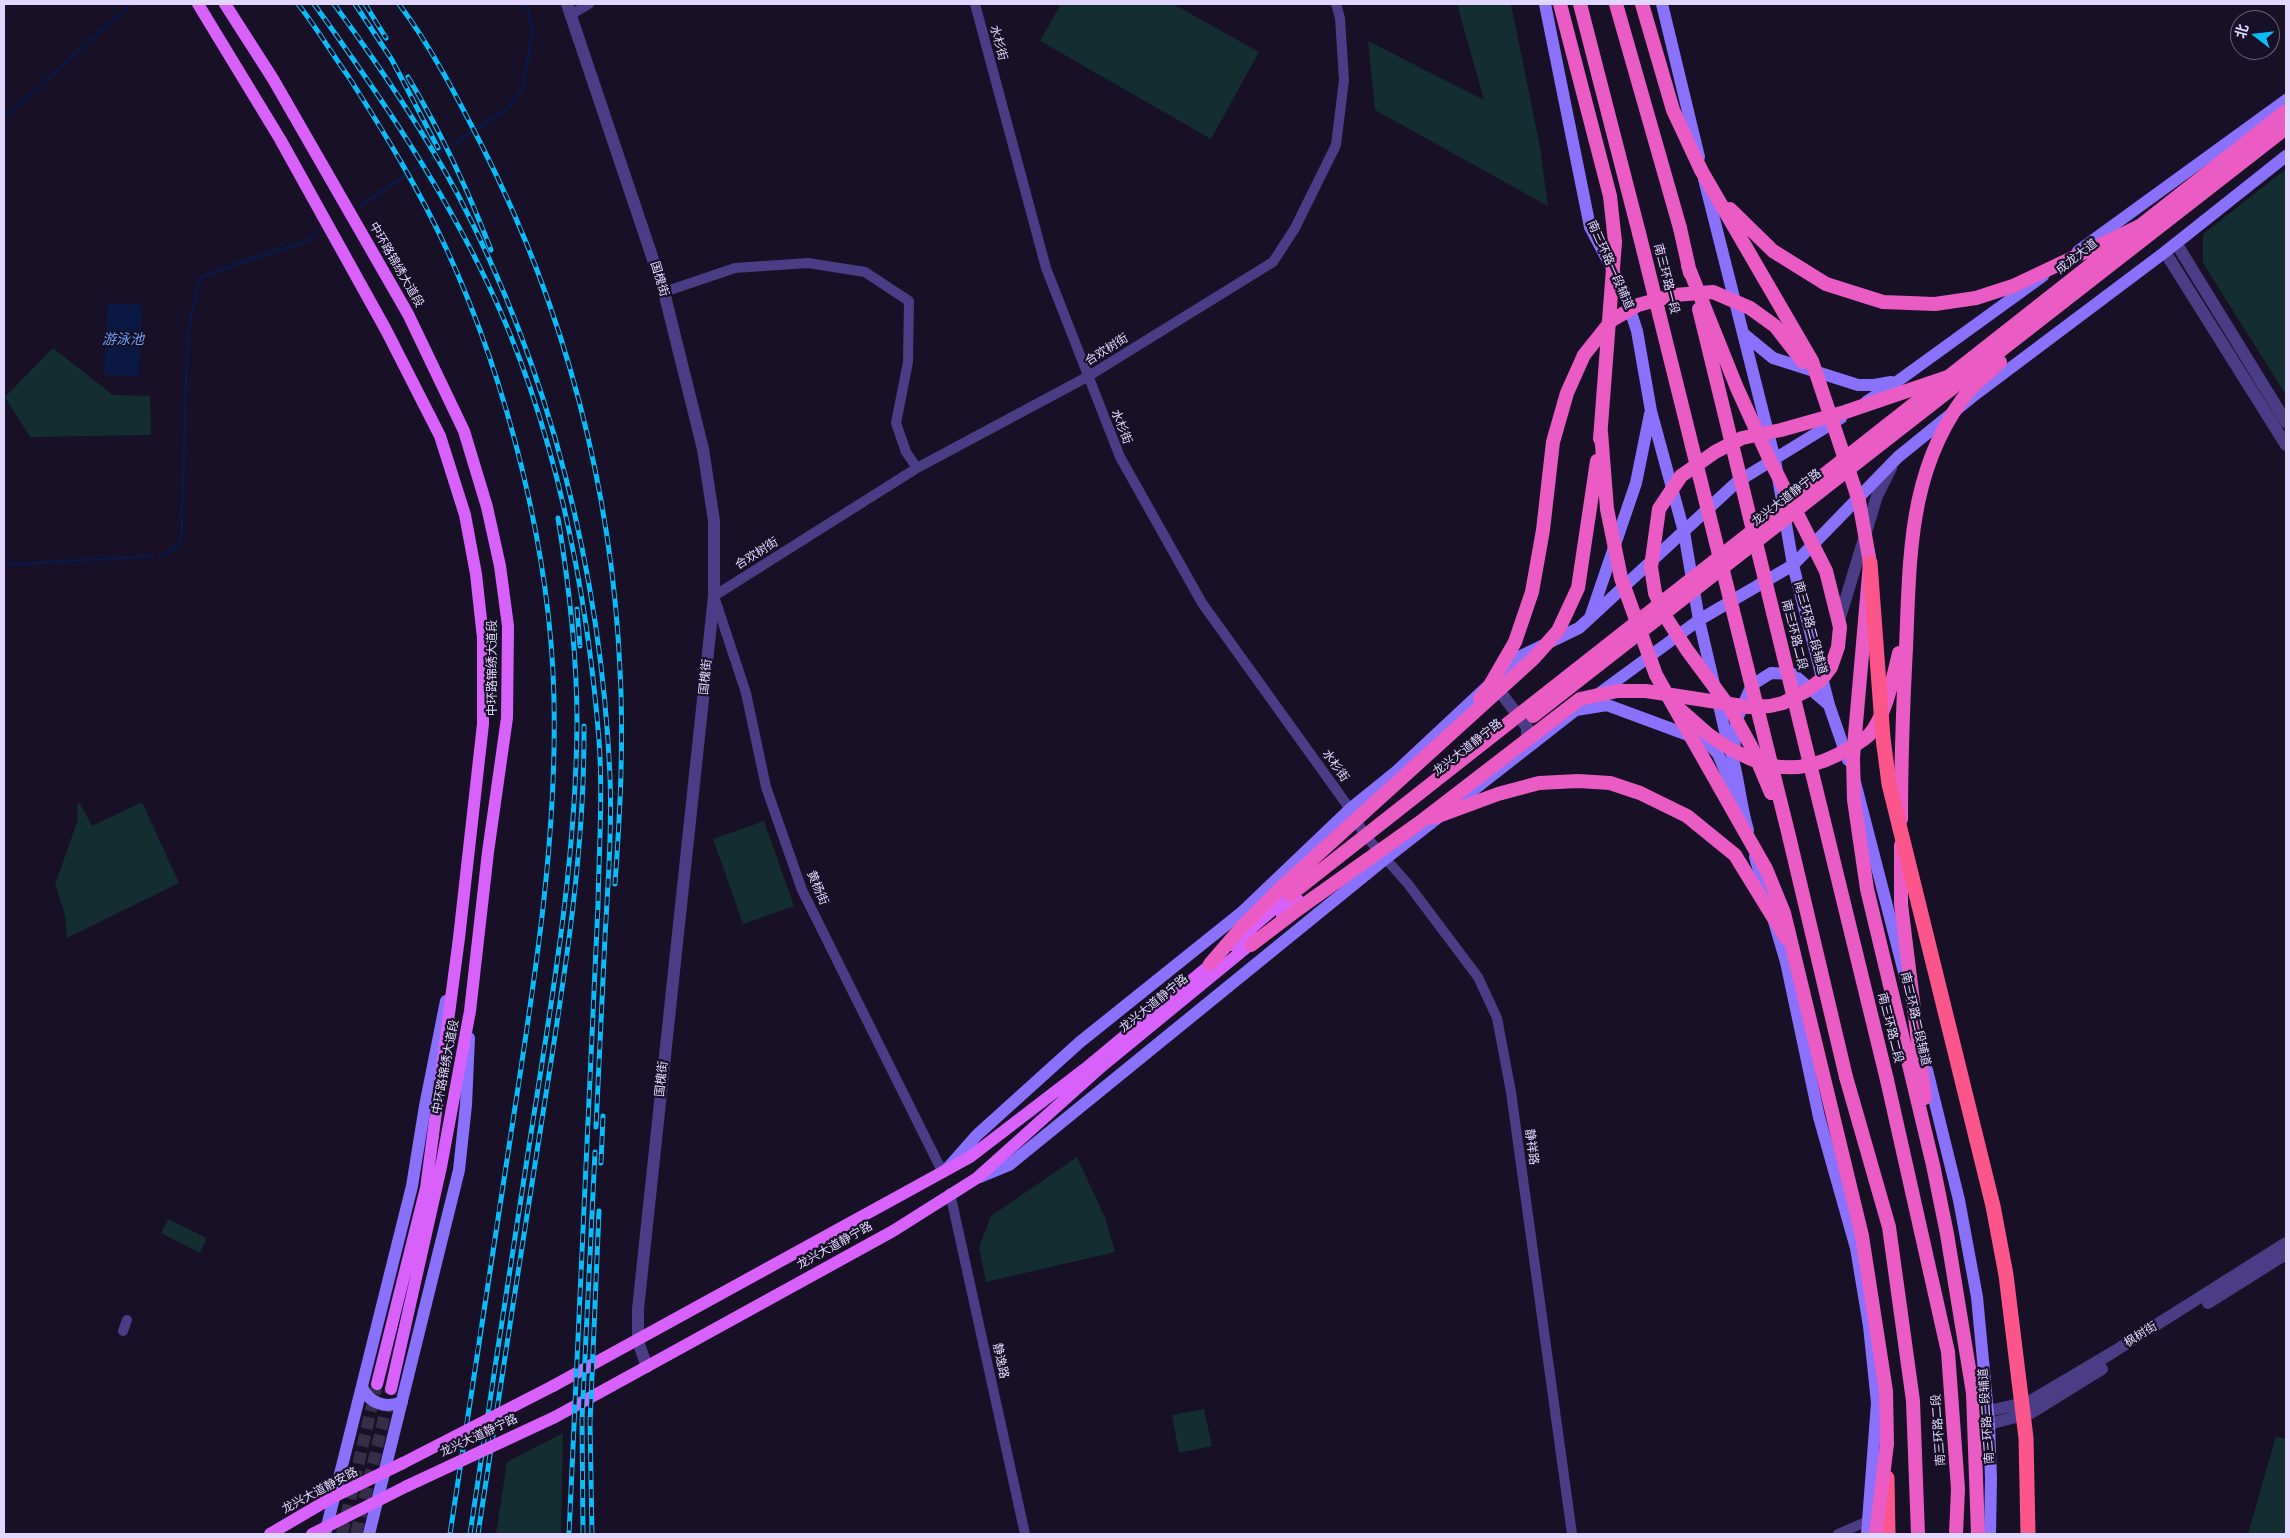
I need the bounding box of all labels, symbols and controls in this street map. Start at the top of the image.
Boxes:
north arrow [2230,10,2280,60]
text: 北 [2231,22,2252,40]
street label: 水杉街 [986,24,1010,62]
street label: 南三环路一段辅道 [1584,218,1636,312]
street label: 中环路锦绣大道段 [366,220,426,310]
street label: 成龙大道 [2054,237,2100,277]
street label: 南三环路一段 [1650,242,1682,316]
street label: 国槐街 [647,260,671,298]
street label: 合欢树街 [1083,331,1131,369]
water label: 游泳池 [102,332,144,348]
street label: 水杉街 [1108,408,1134,446]
street label: 龙兴大道静宁路 [1749,466,1825,530]
street label: 合欢树街 [733,535,781,573]
street label: 南三环路二段辅道 [1791,580,1829,676]
street label: 南三环路二段 [1778,598,1810,672]
street label: 中环路锦绣大道段 [486,620,500,716]
street label: 国槐街 [697,658,715,696]
street label: 龙兴大道静宁路 [1430,716,1506,780]
street label: 水杉街 [1319,747,1351,785]
street label: 黄杨街 [803,869,831,907]
street label: 南三环路二段辅道 [1897,971,1933,1067]
street label: 龙兴大道静宁路 [1117,972,1191,1036]
street label: 南三环路二段 [1874,991,1906,1065]
street label: 中环路锦绣大道段 [430,1019,462,1115]
street label: 国槐街 [653,1060,671,1098]
street label: 静祥路 [1521,1128,1541,1166]
street label: 龙兴大道静宁路 [795,1219,875,1273]
street label: 枫树街 [2122,1319,2160,1351]
street label: 静逸路 [989,1342,1011,1380]
street label: 南三环路二段辅道 [1976,1368,1998,1464]
street label: 南三环路二段 [1929,1394,1949,1466]
street label: 龙兴大道静宁路 [438,1412,520,1460]
street label: 龙兴大道静安路 [280,1465,360,1517]

